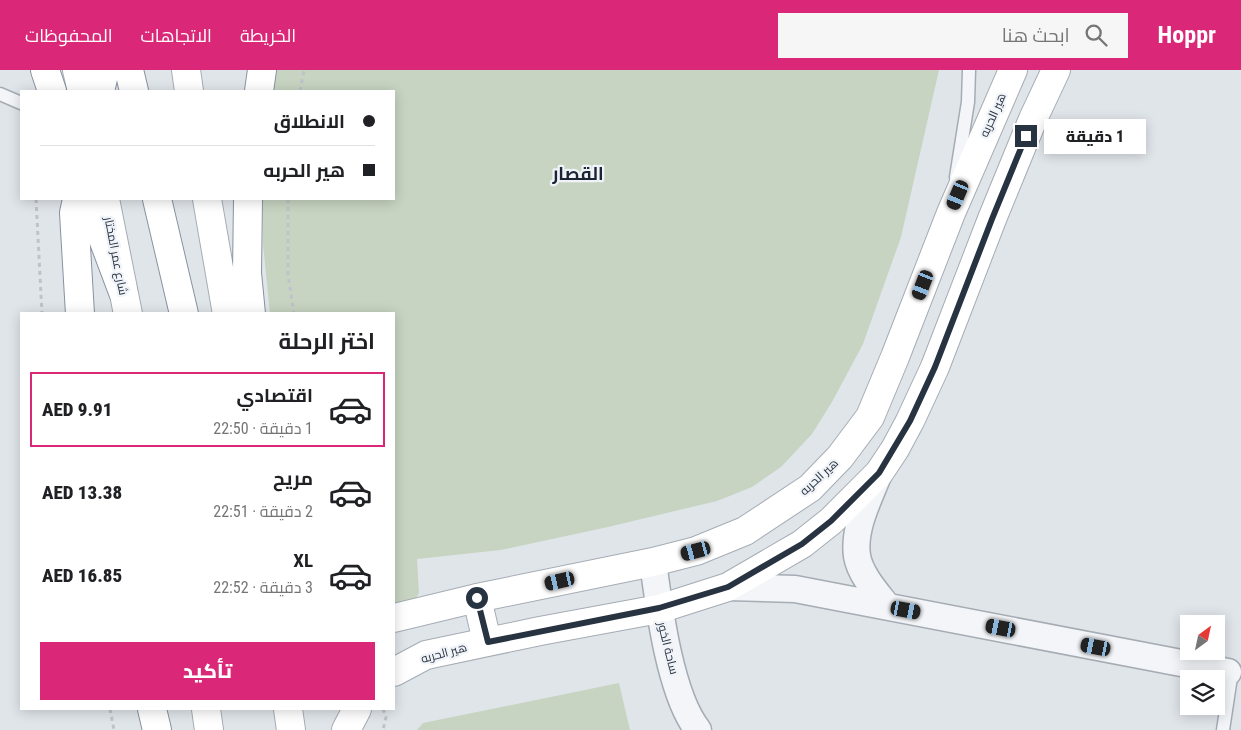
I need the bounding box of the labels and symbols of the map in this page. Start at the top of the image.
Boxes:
street label: هير الحربه [977,91,1009,139]
callout: 1 دقيقة [1044,118,1146,154]
route end [1015,125,1037,147]
district label: القصار [551,163,604,184]
car [945,178,970,212]
street label: شارع عمر المختار [100,215,130,297]
car [910,268,935,302]
street label: هير الحربه [797,456,841,498]
car [679,540,712,562]
car [543,570,576,592]
route start [466,587,488,609]
car [889,600,922,620]
north arrow [1180,615,1225,660]
car [984,618,1017,638]
street label: ساحة الخور [654,619,681,676]
car [1079,637,1112,657]
street label: هير الحربه [420,640,468,666]

